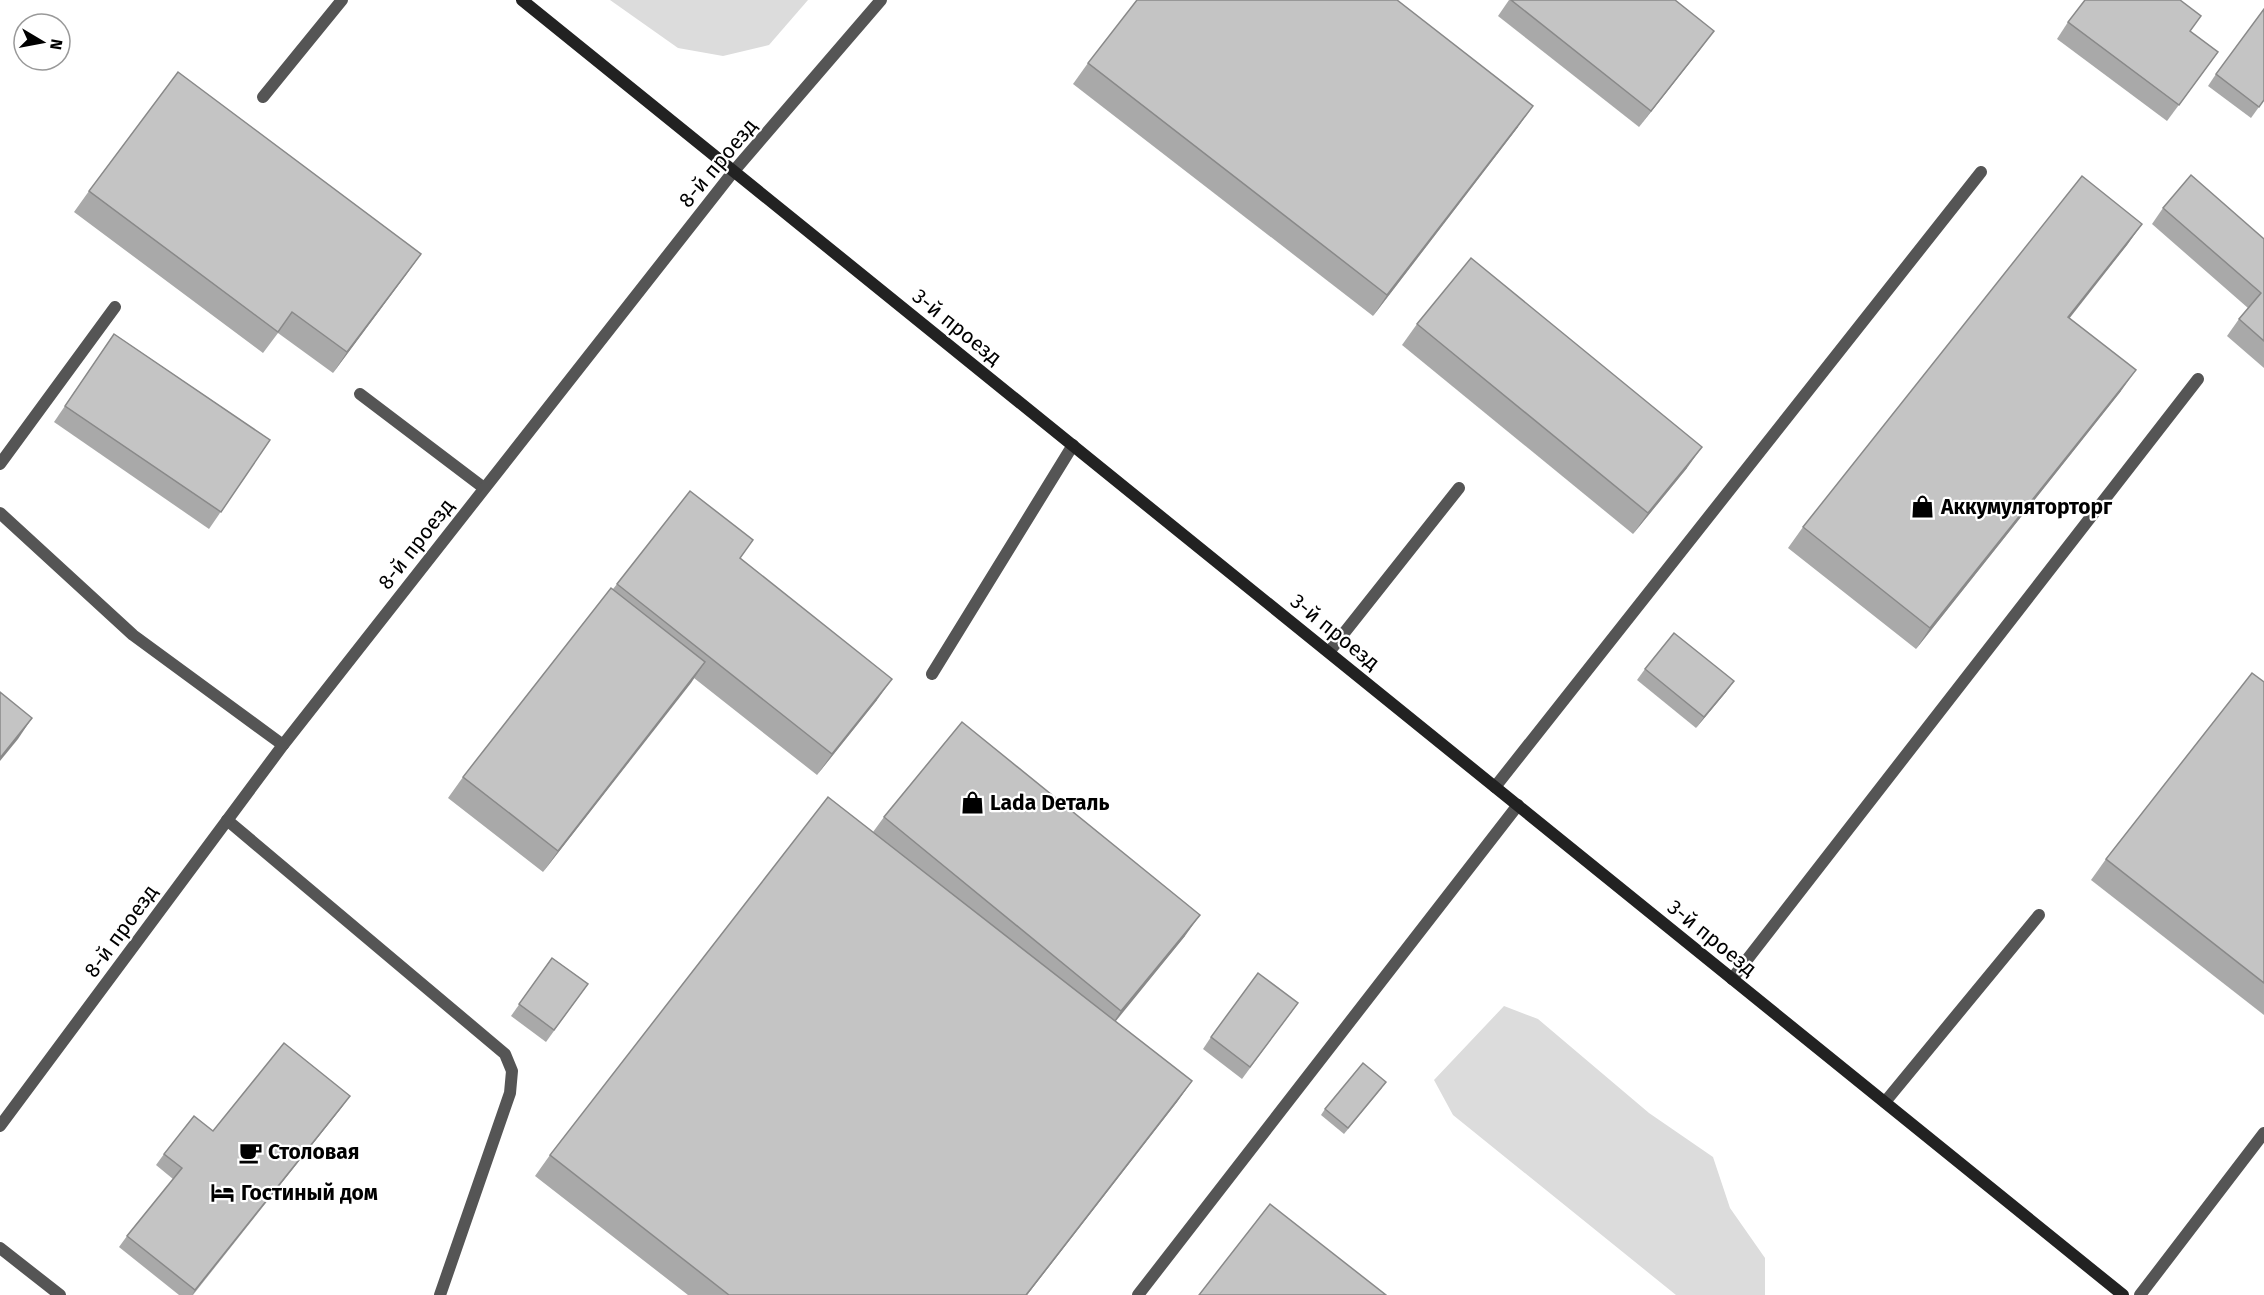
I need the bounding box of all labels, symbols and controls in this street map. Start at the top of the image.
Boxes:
north arrow [12,12,72,72]
text: N [46,38,67,51]
street label: 8-й проезд [673,113,763,213]
street label: 3-й проезд [907,283,1007,371]
street label: 8-й проезд [372,493,460,595]
shop icon: Аккумуляторторг [1910,494,1936,520]
place label: Аккумуляторторг [1940,494,2113,520]
street label: 3-й проезд [1285,588,1385,676]
shop icon: Lada Dеталь [959,790,985,816]
place label: Lada Dеталь [990,790,1109,816]
street label: 8-й проезд [79,880,163,982]
street label: 3-й проезд [1662,894,1762,982]
cafe icon: Столовая [237,1139,263,1165]
place label: Столовая [268,1139,360,1165]
hotel icon: Гостиный дом [210,1180,236,1206]
place label: Гостиный дом [241,1180,378,1206]

